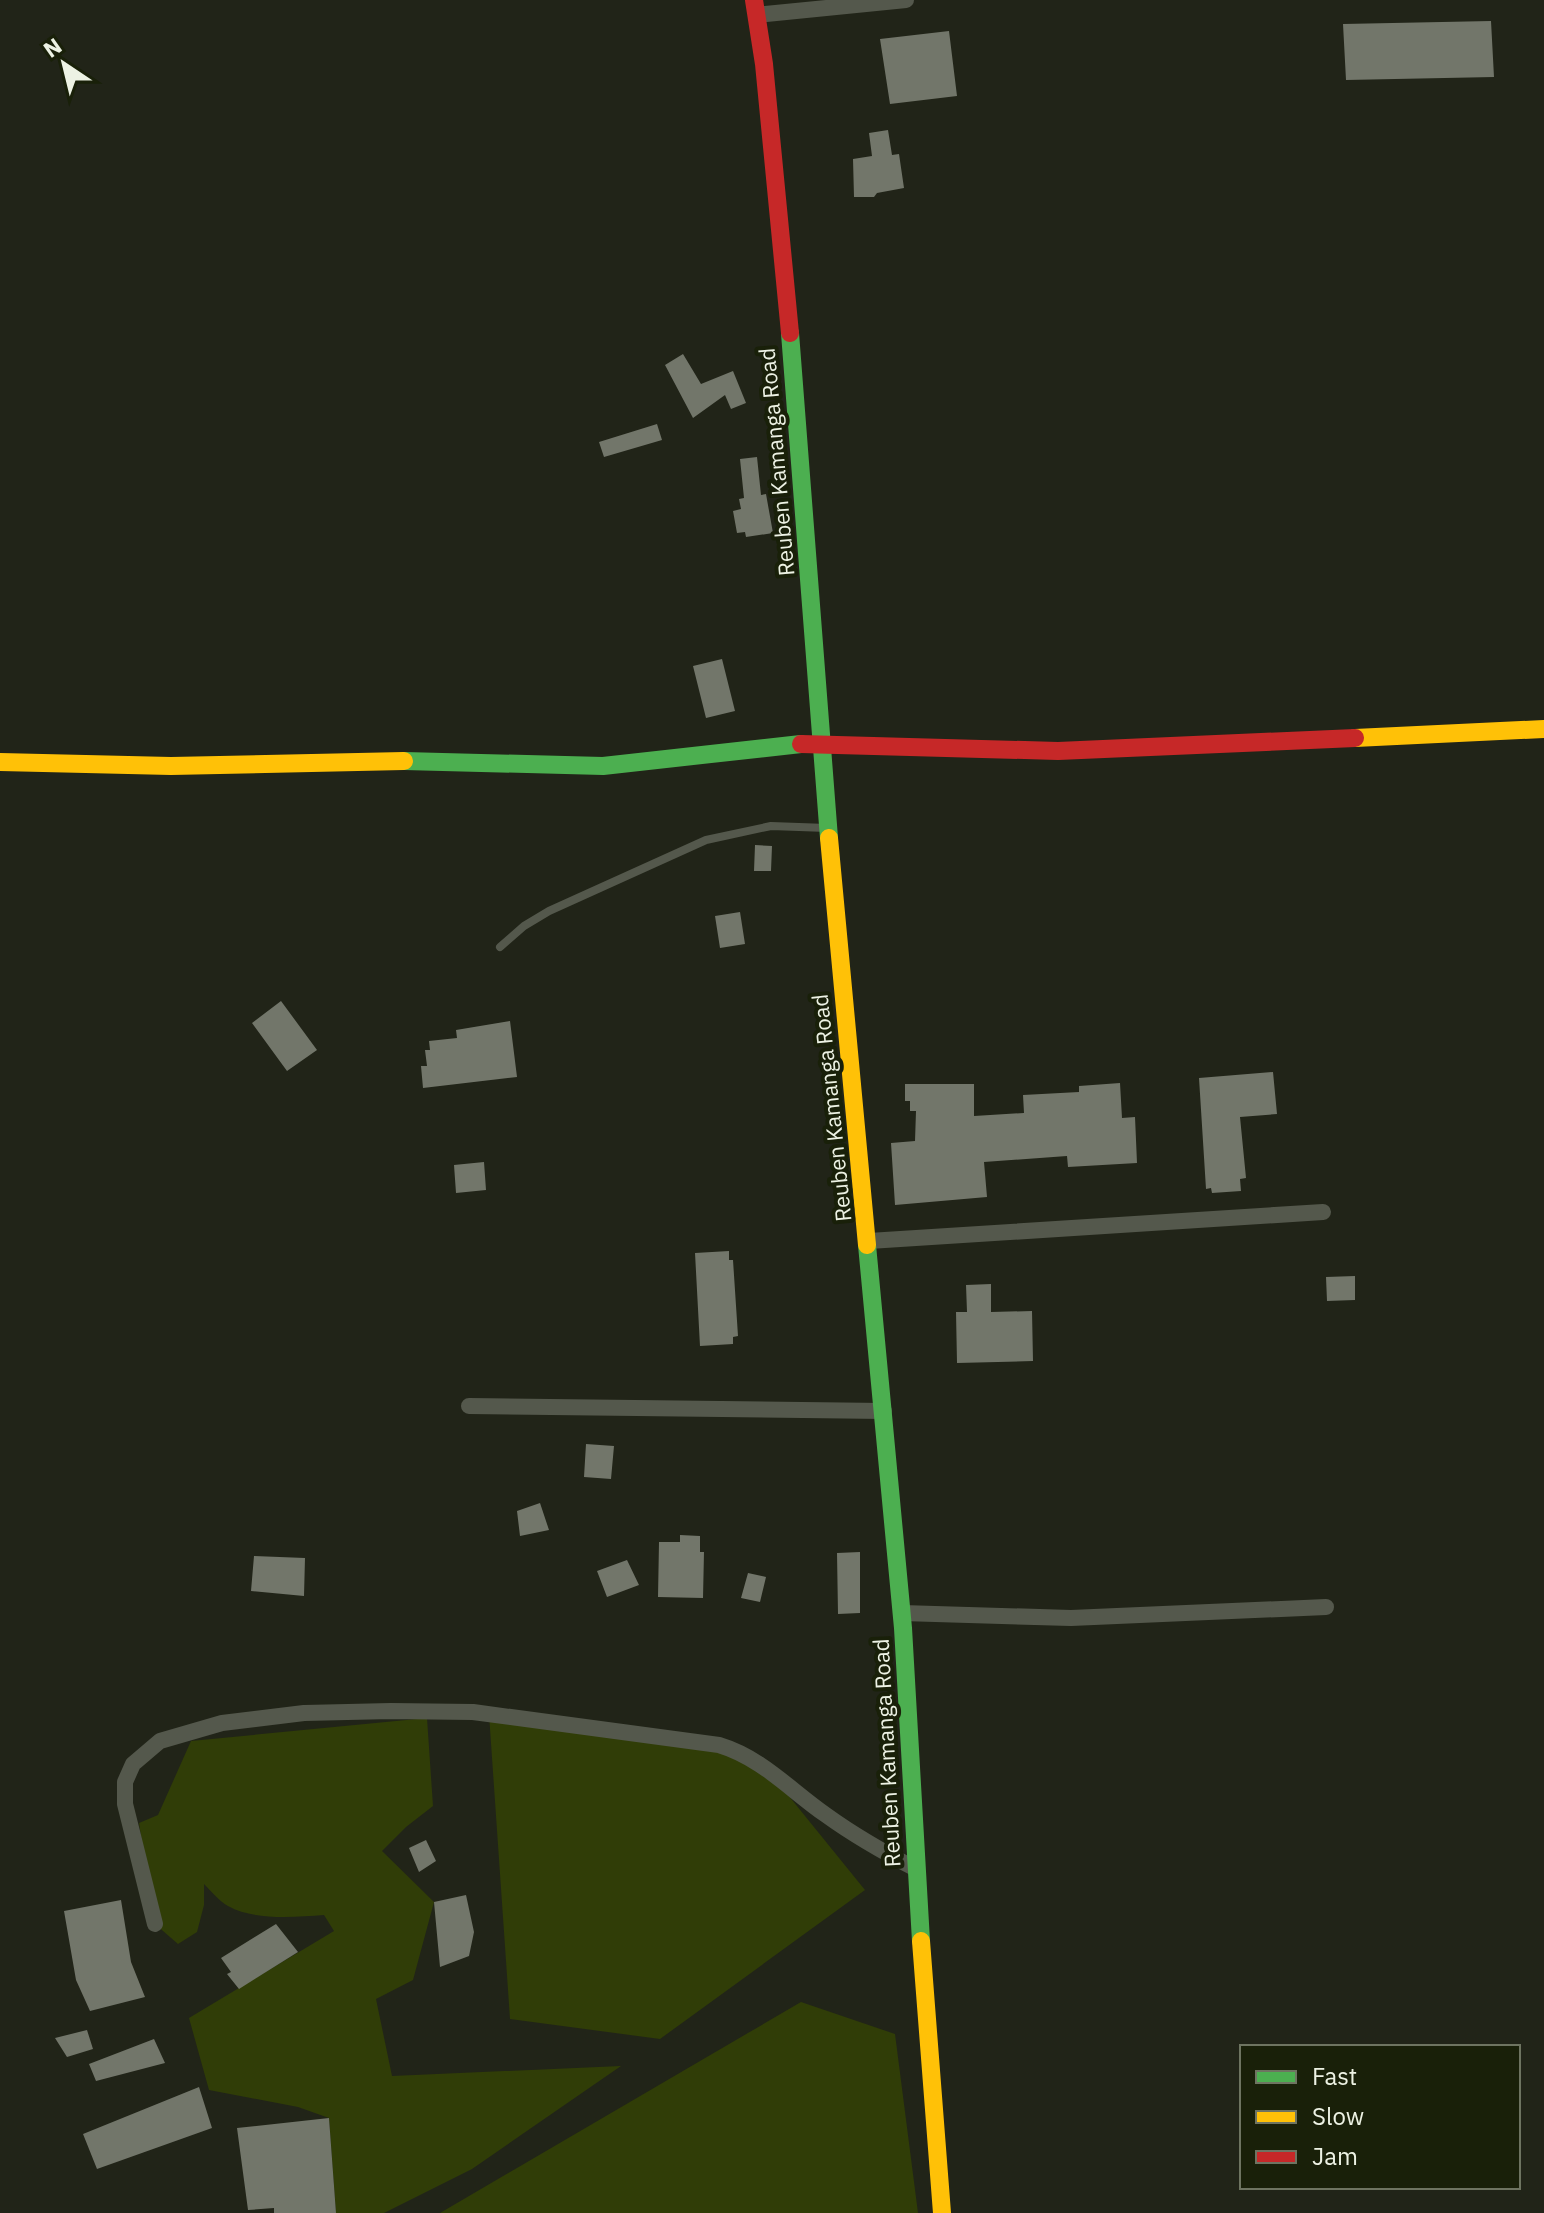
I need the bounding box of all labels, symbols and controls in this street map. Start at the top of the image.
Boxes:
north arrow [24,24,104,104]
text: N [37,31,67,64]
street label: Reuben Kamanga Road [752,347,800,577]
street label: Reuben Kamanga Road [805,993,857,1223]
street label: Reuben Kamanga Road [866,1638,906,1868]
legend [1240,2045,1520,2189]
text: Fast [1312,2060,1357,2092]
text: Slow [1312,2100,1364,2132]
text: Jam [1312,2140,1358,2172]

